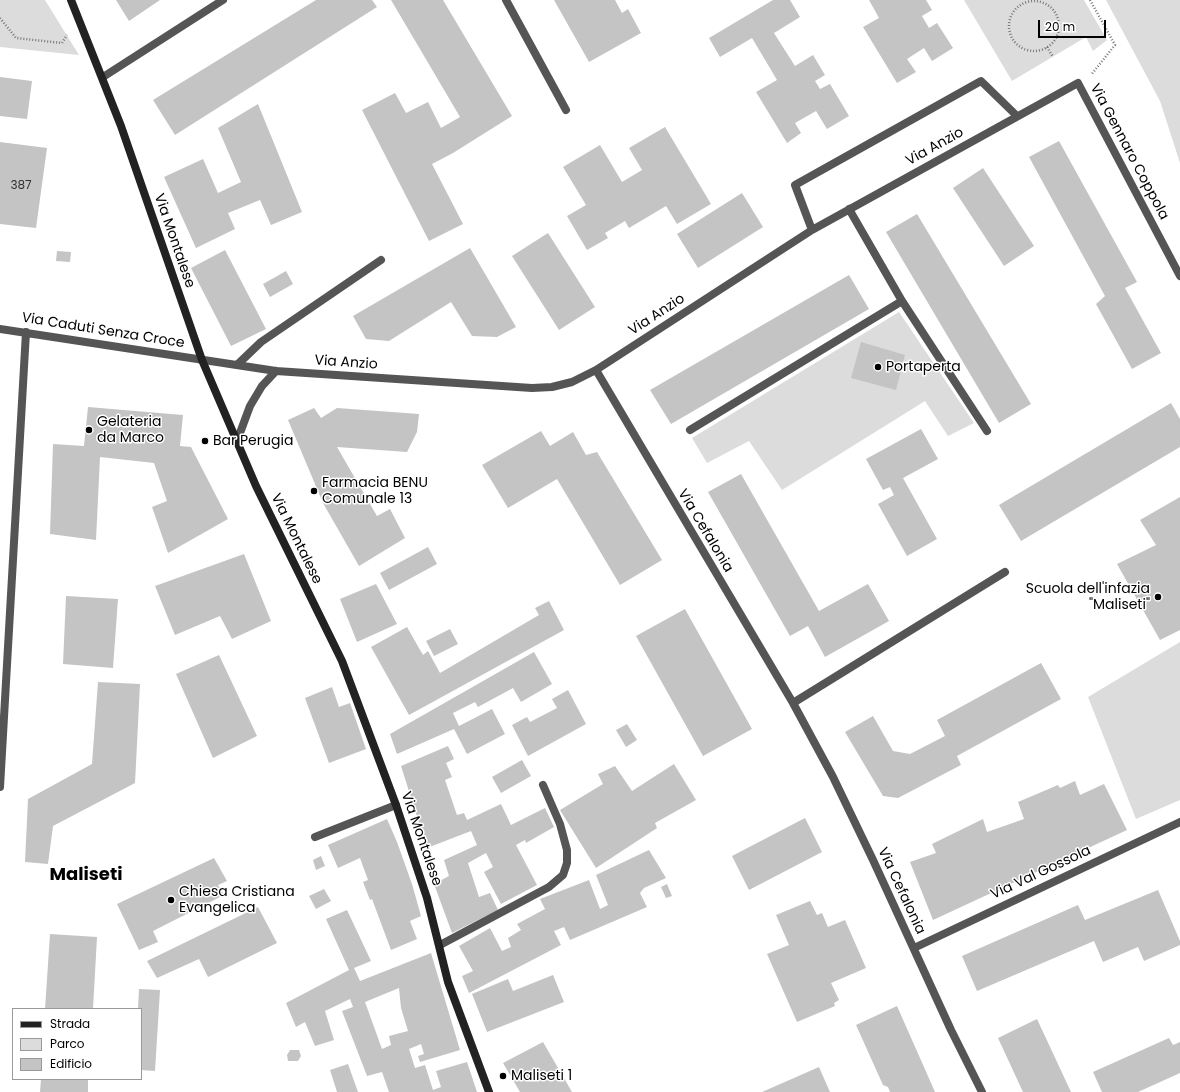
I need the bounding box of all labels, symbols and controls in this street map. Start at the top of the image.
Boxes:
scale bar [1040,12,1108,38]
text: 20 m [1045,18,1075,35]
street label: Via Gennaro Coppola [1086,81,1172,223]
street label: Via Anzio [903,124,967,170]
house number: 387 [10,179,32,193]
street label: Via Montalese [150,192,198,290]
street label: Via Anzio [626,291,688,339]
street label: Via Caduti Senza Croce [20,310,186,352]
street label: Via Anzio [314,352,378,374]
place label: Portaperta [886,359,961,375]
marker: Portaperta [873,362,883,372]
place label: Gelateria da Marco [97,414,164,446]
marker: Gelateria da Marco [84,425,94,435]
place label: Bar Perugia [213,433,293,449]
marker: Bar Perugia [200,436,210,446]
place label: Farmacia BENU Comunale 13 [322,475,428,508]
marker: Farmacia BENU Comunale 13 [309,486,319,496]
street label: Via Cefalonia [674,486,736,576]
street label: Via Montalese [267,491,325,587]
place label: Scuola dell'infazia "Maliseti" [1026,581,1150,614]
marker: Scuola dell'infazia "Maliseti" [1153,592,1163,602]
street label: Via Montalese [397,790,445,888]
street label: Via Val Gossola [988,842,1094,904]
street label: Via Cefalonia [874,845,928,937]
district label: Maliseti [49,864,123,886]
place label: Chiesa Cristiana Evangelica [179,884,295,916]
marker: Chiesa Cristiana Evangelica [166,895,176,905]
legend [12,1008,142,1080]
text: Strada [50,1015,90,1032]
text: Parco [50,1035,85,1052]
text: Edificio [50,1055,92,1072]
place label: Maliseti 1 [511,1068,572,1084]
marker: Maliseti 1 [498,1071,508,1081]

